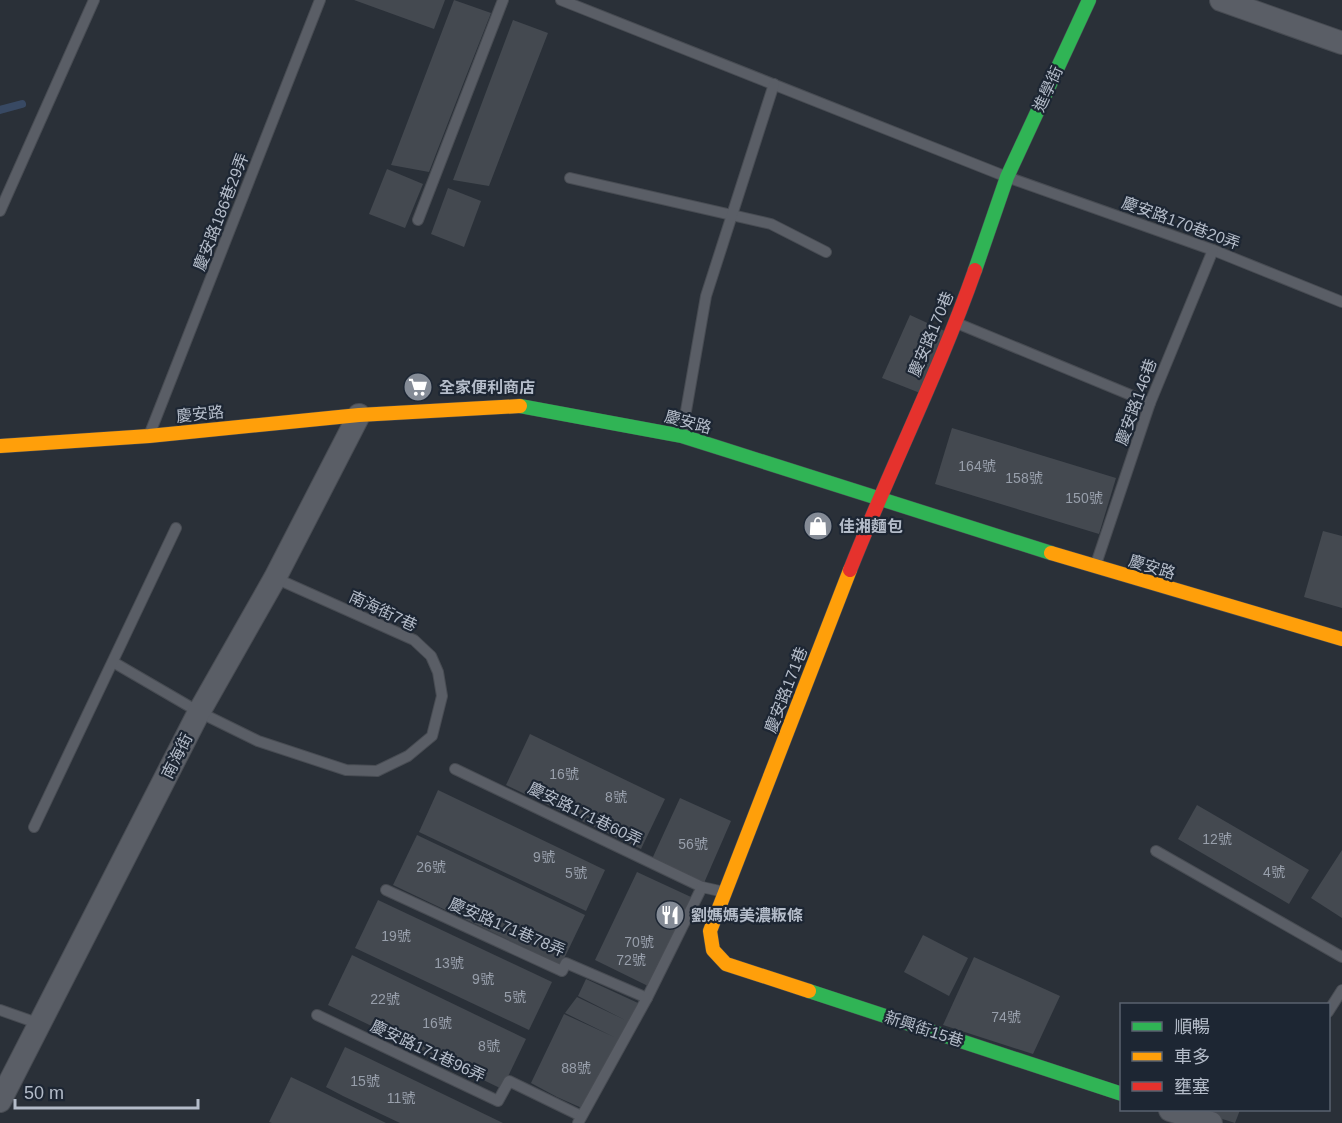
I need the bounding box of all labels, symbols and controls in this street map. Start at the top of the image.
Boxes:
street label: 進學街 [1030,64,1066,114]
street label: 慶安路186巷29弄 [190,150,251,273]
street label: 慶安路170巷20弄 [1120,193,1243,252]
street label: 慶安路170巷 [905,289,957,379]
street label: 慶安路146巷 [1112,356,1159,448]
supermarket icon: 全家便利商店 [402,371,434,403]
place label: 全家便利商店 [439,379,535,396]
street label: 慶安路 [175,402,225,425]
street label: 慶安路 [663,407,714,436]
house number: 164號 [958,458,996,474]
house number: 158號 [1005,470,1043,486]
house number: 150號 [1065,490,1103,506]
shop icon: 佳湘麵包 [802,510,834,542]
place label: 佳湘麵包 [839,518,903,535]
street label: 慶安路 [1127,551,1178,582]
street label: 南海街7巷 [346,588,420,634]
street label: 慶安路171巷 [761,644,810,735]
street label: 南海街 [159,731,195,781]
house number: 16號 [549,766,579,782]
street label: 慶安路171巷60弄 [525,778,645,849]
house number: 8號 [605,789,627,805]
house number: 12號 [1202,831,1232,847]
house number: 56號 [678,836,708,852]
house number: 9號 [533,849,555,865]
house number: 26號 [416,859,446,875]
house number: 4號 [1263,864,1285,880]
house number: 5號 [565,865,587,881]
street label: 慶安路171巷78弄 [446,894,568,959]
restaurant icon: 劉媽媽美濃粄條 [654,899,686,931]
place label: 劉媽媽美濃粄條 [691,906,803,924]
house number: 19號 [381,928,411,944]
house number: 70號 [624,934,654,950]
house number: 72號 [616,952,646,968]
house number: 13號 [434,955,464,971]
house number: 9號 [472,971,494,987]
house number: 5號 [504,989,526,1005]
house number: 22號 [370,991,400,1007]
legend [1120,1003,1330,1111]
street label: 新興街15巷 [882,1008,966,1050]
house number: 74號 [991,1009,1021,1025]
house number: 16號 [422,1015,452,1031]
street label: 慶安路171巷96弄 [368,1016,488,1085]
text: 順暢 [1174,1017,1210,1037]
house number: 8號 [478,1038,500,1054]
text: 車多 [1174,1047,1210,1067]
house number: 88號 [561,1060,591,1076]
scale bar [15,1072,198,1110]
house number: 15號 [350,1073,380,1089]
text: 壅塞 [1174,1077,1210,1097]
text: 50 m [24,1083,64,1103]
house number: 11號 [387,1090,415,1106]

